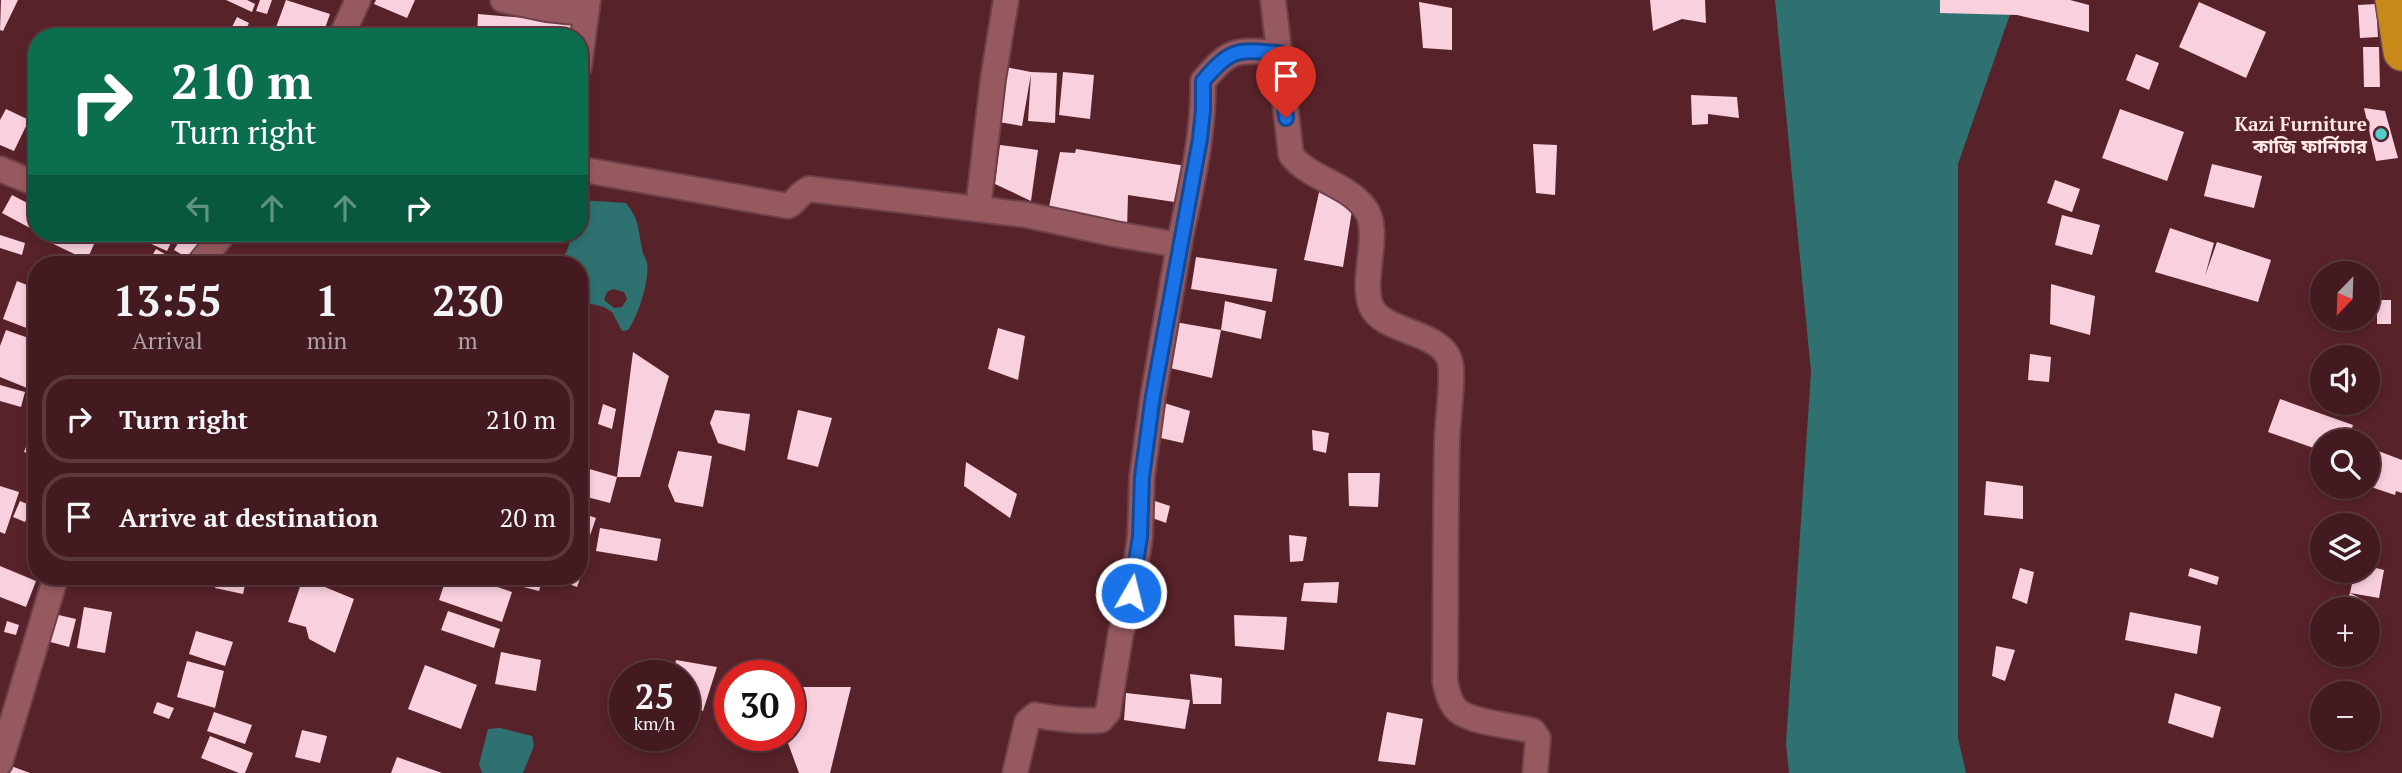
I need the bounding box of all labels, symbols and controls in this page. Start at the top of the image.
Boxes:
pin [1256,46,1316,118]
text: 210 m [171,48,313,113]
icon: right [56,56,147,147]
icon: arrive [1267,57,1305,95]
text: Turn right [171,111,317,153]
place label: Kazi Furniture কাজি ফার্নিচার [2234,111,2368,158]
marker: Kazi Furniture কাজি ফার্নিচার [2373,126,2389,142]
icon: left [180,189,218,227]
icon: ahead [253,189,291,227]
icon: ahead [326,189,364,227]
icon: right [399,189,437,227]
north arrow [2310,261,2380,331]
map controls [2310,261,2380,751]
text: 13:55 [113,272,222,328]
text: 1 [315,272,339,328]
text: 230 [432,272,503,328]
text: Arrival [132,325,203,356]
text: min [307,325,347,356]
text: m [458,325,478,356]
button: sound [2310,345,2380,415]
icon: right [60,400,98,438]
text: Turn right [119,402,248,436]
text: 210 m [486,402,556,436]
button: search [2310,429,2380,499]
icon: arrive [60,498,98,536]
text: Arrive at destination [119,500,378,534]
text: 20 m [500,500,556,534]
button: layers [2310,513,2380,583]
position arrow [1094,556,1168,630]
button: + [2310,597,2380,667]
speed limit sign: 30 [714,660,805,751]
text: 25 [635,673,674,719]
button: − [2310,681,2380,751]
text: km/h [634,711,675,735]

